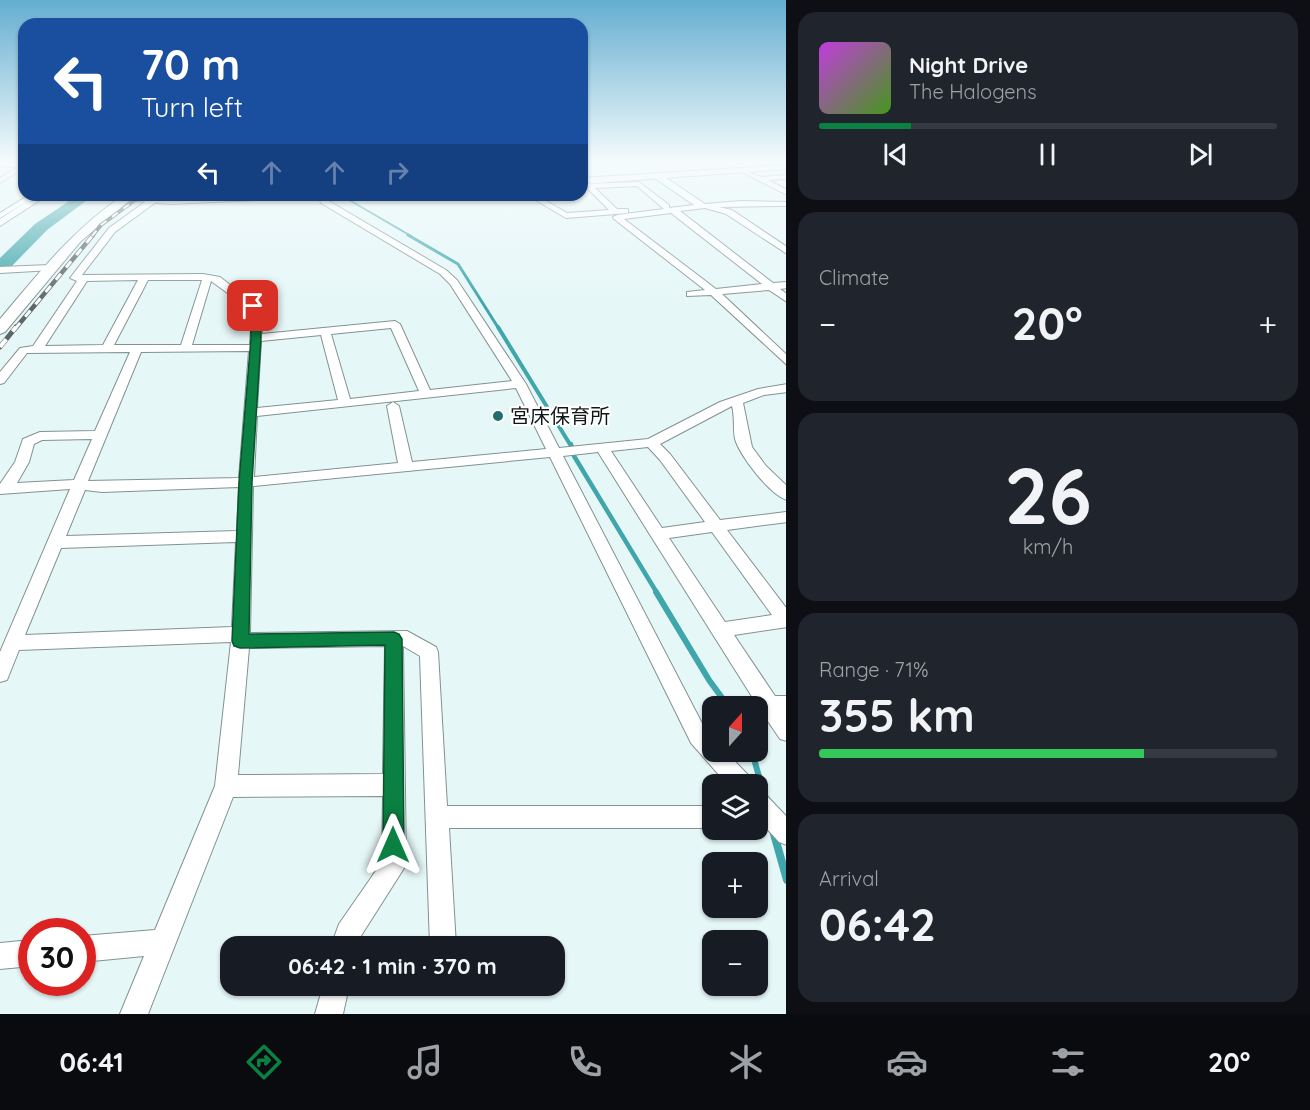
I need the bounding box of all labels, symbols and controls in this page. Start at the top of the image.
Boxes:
text: 70 m [141,38,240,91]
icon: left [42,42,120,120]
text: Night Drive [909,51,1028,79]
text: The Halogens [909,79,1037,104]
text: Turn left [141,90,243,124]
icon: previous [879,138,912,171]
icon: pause [1031,138,1064,171]
icon: next [1184,138,1217,171]
icon: left [192,156,225,189]
icon: ahead [255,156,288,189]
icon: ahead [318,156,351,189]
icon: right [381,156,414,189]
text: Climate [819,265,889,290]
pin [227,280,278,331]
icon: arrive [236,289,269,322]
text: 20° [1012,295,1083,351]
text: − [819,303,836,344]
text: + [1258,303,1277,344]
place label: 宮床保育所 [510,403,610,428]
marker: 宮床保育所 [491,409,505,423]
text: 26 [1004,446,1092,544]
text: km/h [1023,534,1073,559]
text: Range · 71% [819,657,929,682]
text: 355 km [819,687,975,743]
north arrow [702,696,768,762]
map controls [702,696,768,996]
button: layers [702,774,768,840]
position arrow [361,813,425,877]
button: + [702,852,768,918]
text: Arrival [819,866,879,891]
text: 06:42 [819,896,936,952]
speed limit sign: 30 [18,918,96,996]
button: − [702,930,768,996]
text: 06:42 · 1 min · 370 m [288,952,497,980]
icon: directions [243,1041,285,1083]
icon: music [404,1041,446,1083]
icon: phone [564,1041,606,1083]
icon: climate [725,1041,767,1083]
icon: car [886,1041,928,1083]
icon: filters [1047,1041,1089,1083]
text: 06:41 [59,1045,124,1079]
text: 20° [1208,1045,1250,1079]

